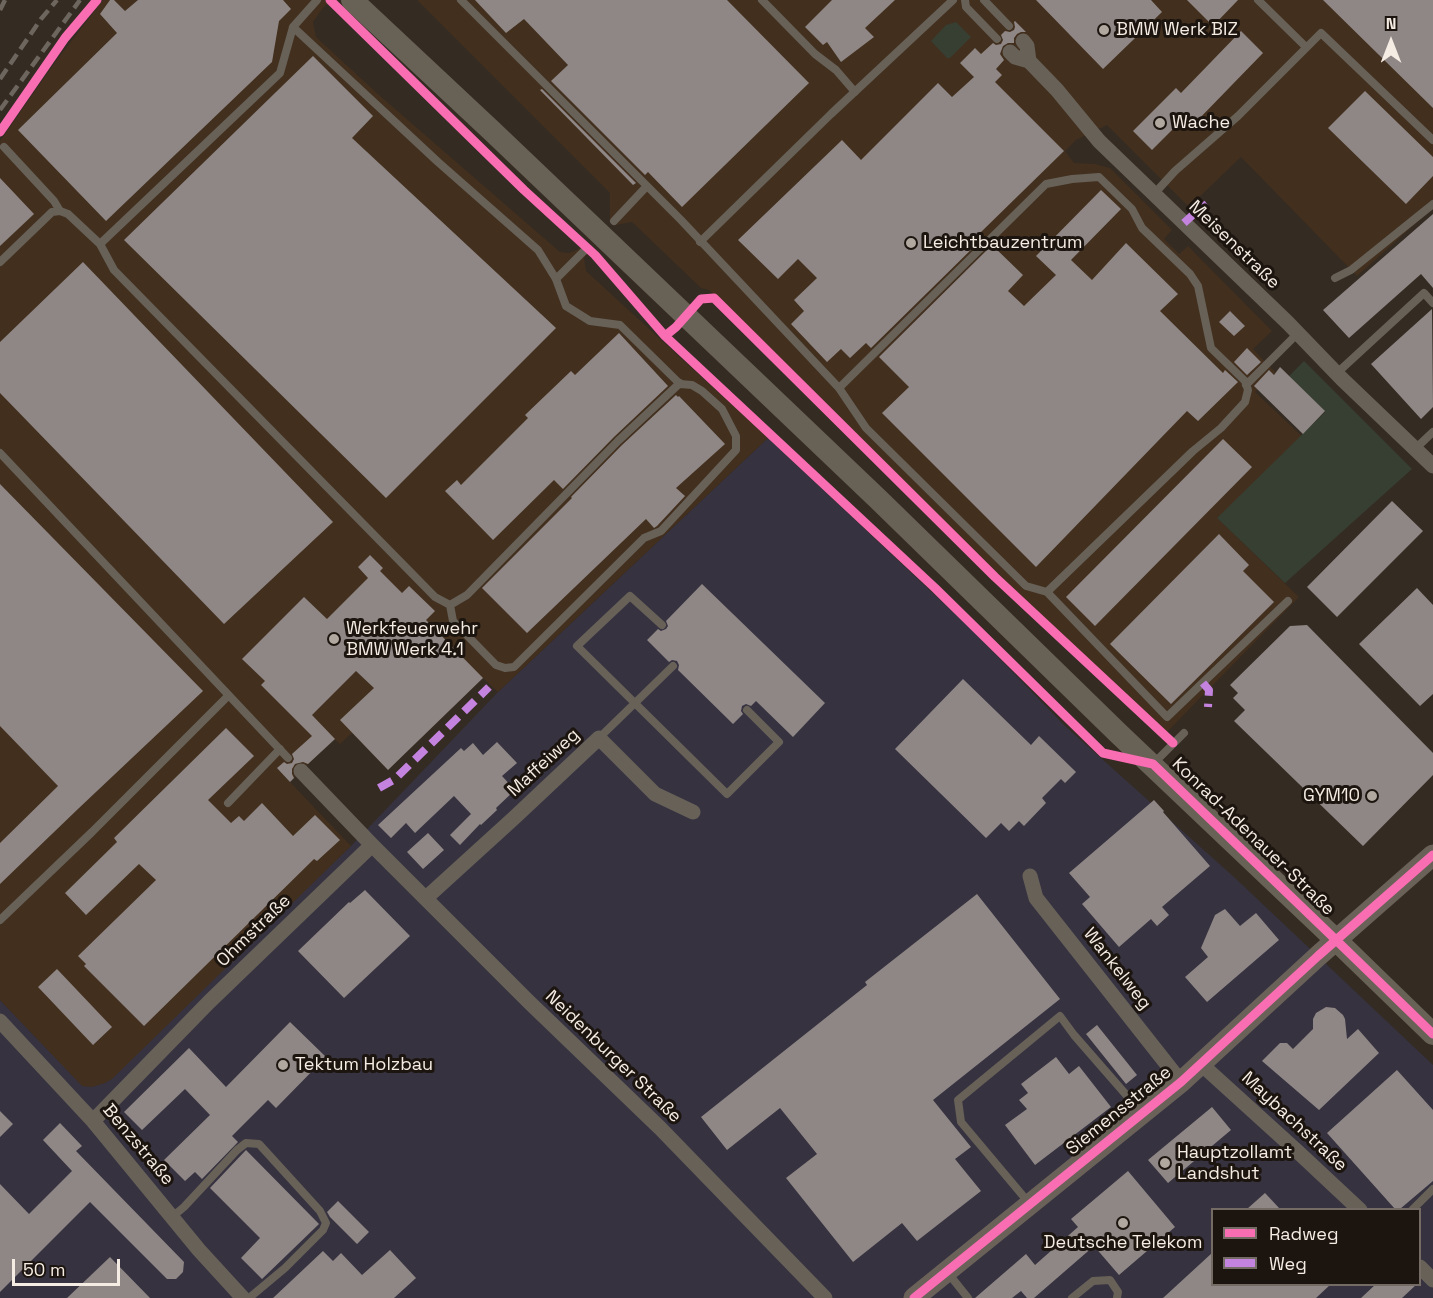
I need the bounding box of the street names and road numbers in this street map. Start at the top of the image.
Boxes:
street label: Meisenstraße [1184,196,1284,294]
street label: Maffeiweg [504,724,584,802]
street label: Konrad-Adenauer-Straße [1167,754,1339,920]
street label: Ohmstraße [212,890,296,972]
street label: Wankelweg [1078,924,1156,1014]
street label: Neidenburger Straße [540,986,686,1128]
street label: Siemensstraße [1062,1062,1176,1160]
street label: Maybachstraße [1237,1068,1351,1176]
street label: Benzstraße [98,1100,178,1190]

